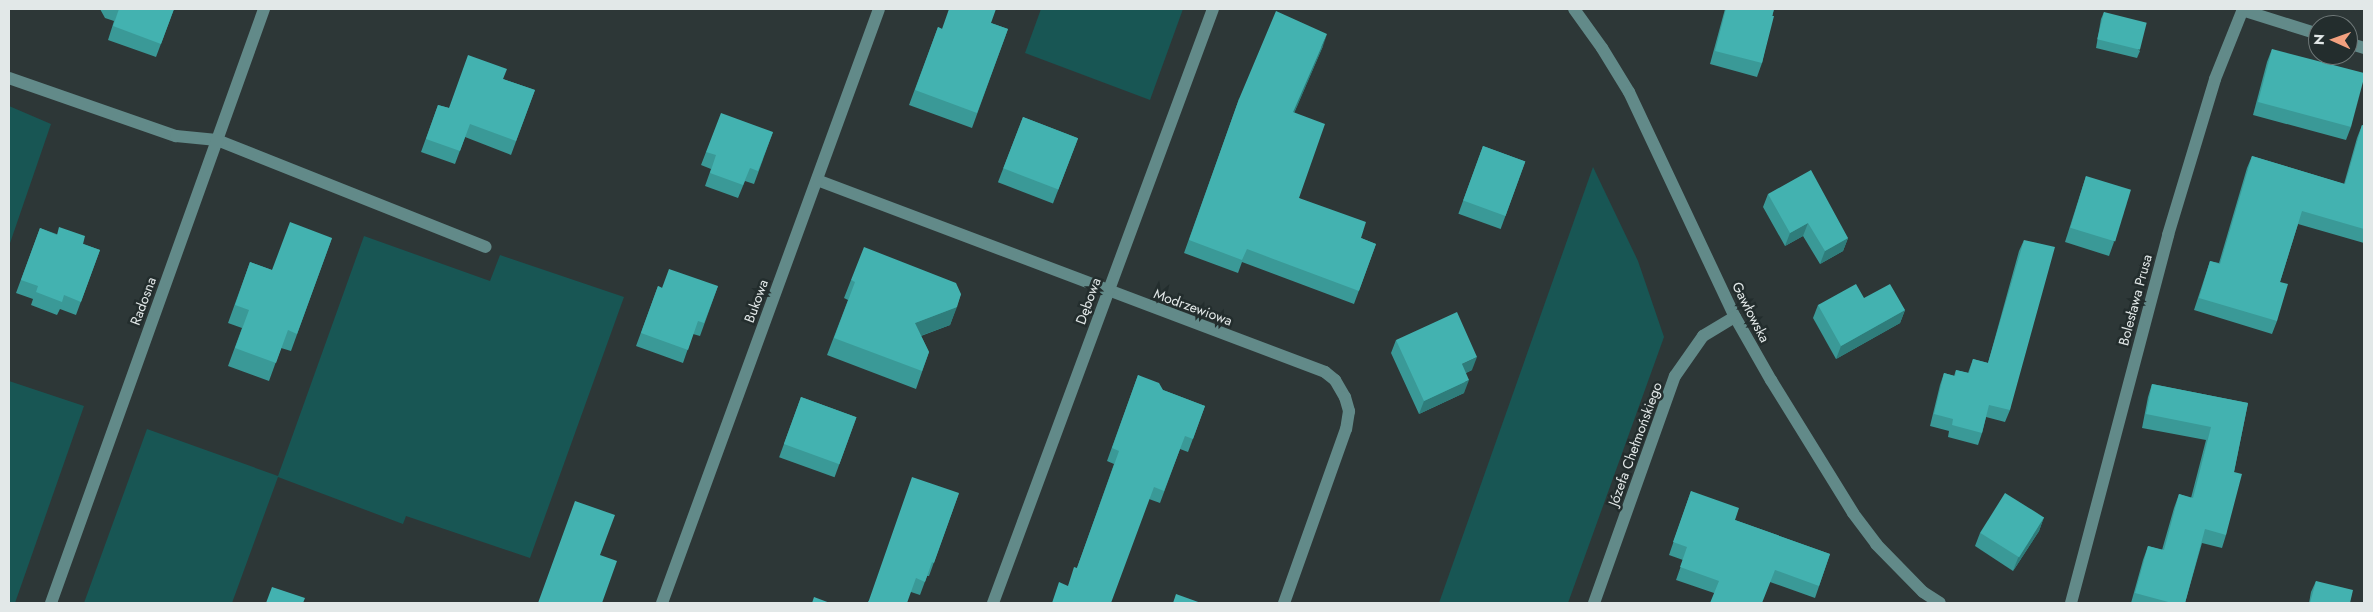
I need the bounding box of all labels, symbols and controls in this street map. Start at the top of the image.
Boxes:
north arrow [2308,15,2358,65]
text: N [2309,34,2329,45]
street label: Bolesława Prusa [2115,253,2155,347]
street label: Radosna [127,275,159,327]
street label: Dębowa [1072,275,1104,327]
street label: Bukowa [740,277,772,325]
street label: Gawłowska [1729,279,1773,345]
street label: Modrzewiowa [1151,285,1235,329]
street label: Józefa Chełmońskiego [1605,380,1665,508]

